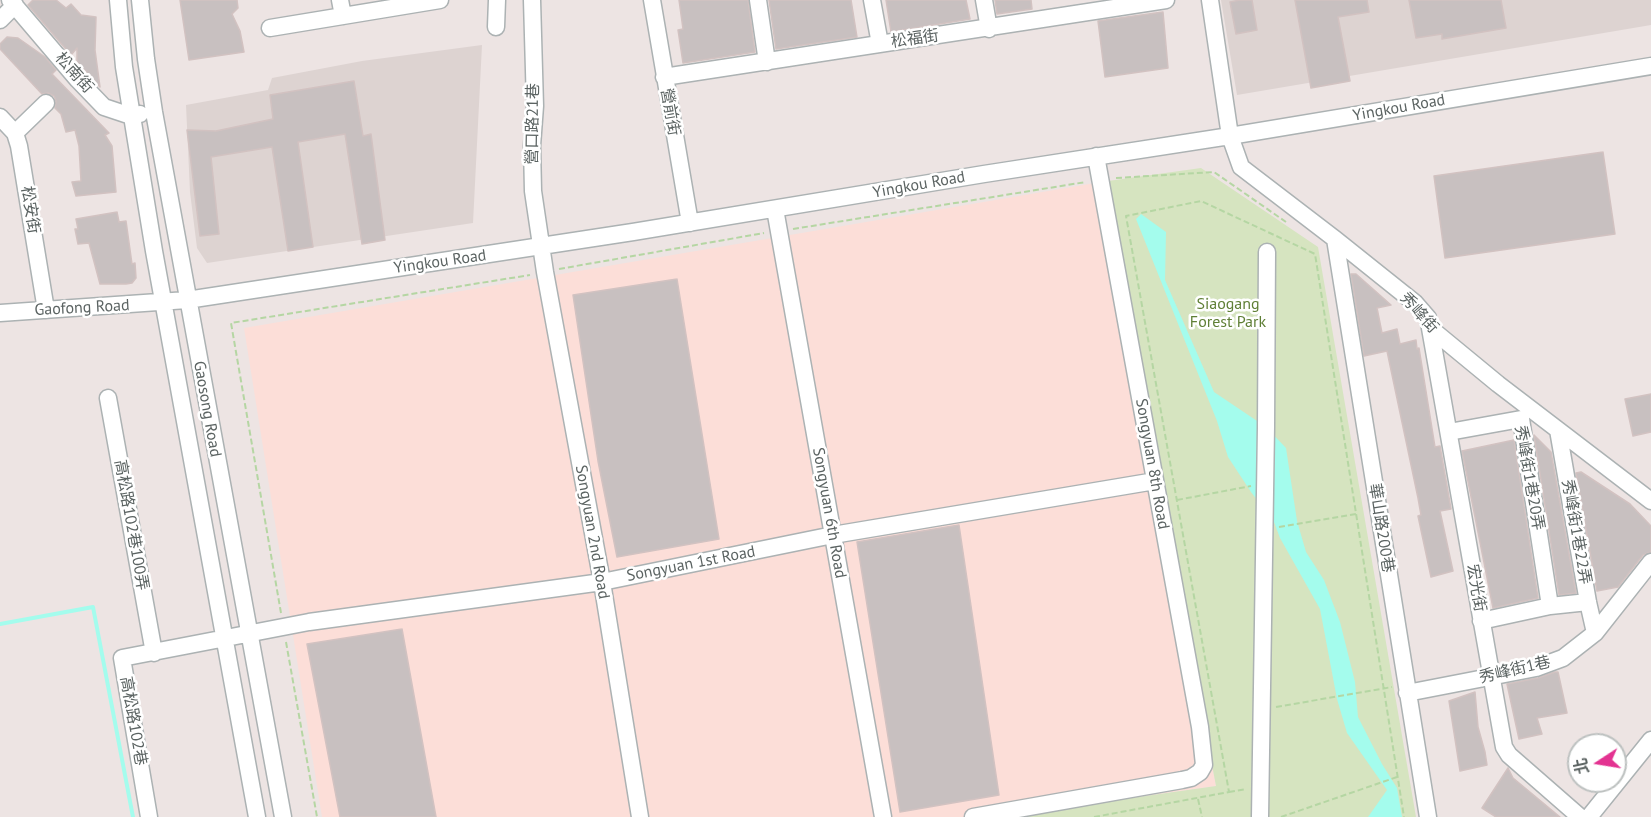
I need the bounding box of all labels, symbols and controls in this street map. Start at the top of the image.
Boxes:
street label: 松福街 [890,26,940,52]
street label: 松南街 [51,49,97,97]
street label: 營口路21巷 [523,83,543,165]
street label: 營前街 [656,87,684,137]
street label: Yingkou Road [1351,90,1447,126]
street label: Yingkou Road [871,167,967,203]
street label: 松安街 [17,185,43,235]
street label: Yingkou Road [392,246,488,278]
street label: 秀峰街 [1396,289,1442,337]
park label: Siaogang Forest Park [1190,294,1266,332]
street label: Gaofong Road [34,296,130,320]
street label: Gaosong Road [189,360,225,458]
street label: Songyuan 8th Road [1131,397,1173,531]
street label: 秀峰街1巷20弄 [1510,424,1548,532]
street label: Songyuan 6th Road [808,446,850,580]
street label: 高松路102巷100弄 [110,458,152,592]
street label: Songyuan 2nd Road [571,464,613,600]
street label: 秀峰街1巷22弄 [1557,478,1595,586]
street label: 華山路200巷 [1364,482,1398,574]
street label: Songyuan 1st Road [625,542,757,586]
street label: 宏光街 [1462,563,1490,613]
street label: 秀峰街1巷 [1477,652,1553,688]
street label: 高松路102巷 [116,675,150,767]
north arrow [1567,733,1627,793]
text: 北 [1570,756,1593,776]

